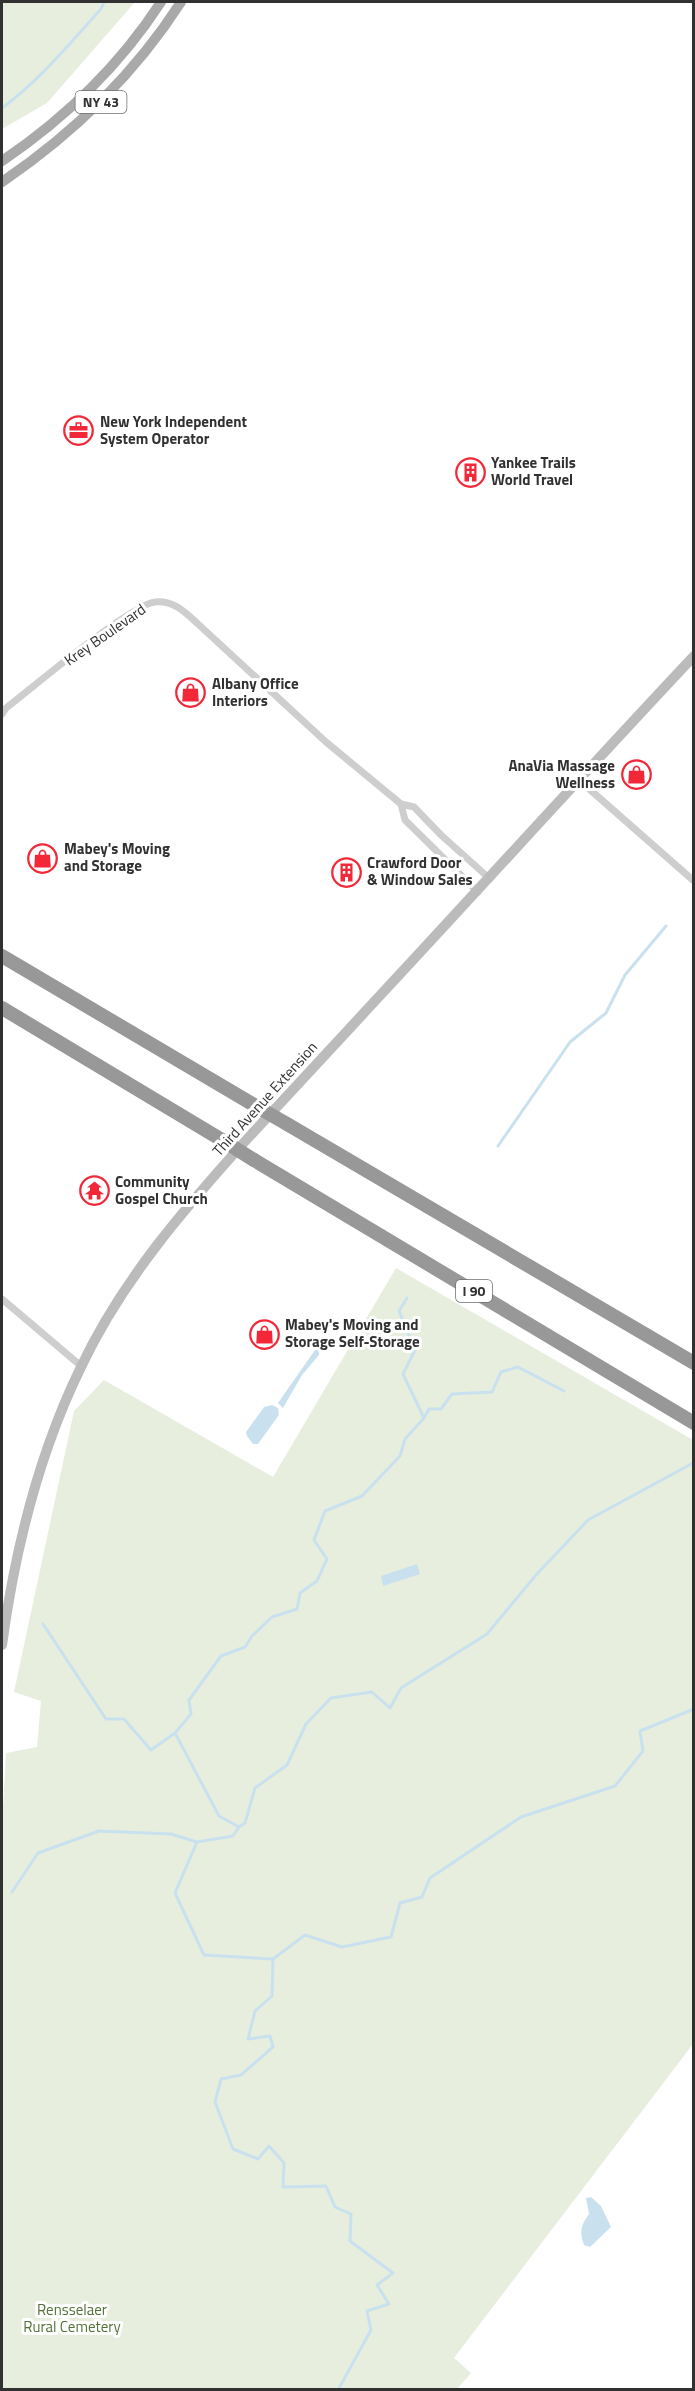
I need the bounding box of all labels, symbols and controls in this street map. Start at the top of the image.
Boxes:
road number: NY 43 [76,91,126,113]
place label: New York Independent System Operator [100,410,247,450]
office icon: New York Independent System Operator [63,415,95,447]
place label: Yankee Trails World Travel [491,451,576,491]
building icon: Yankee Trails World Travel [454,456,486,488]
street label: Krey Boulevard [59,598,150,671]
place label: Albany Office Interiors [212,672,299,712]
shop icon: Albany Office Interiors [175,677,207,709]
place label: AnaVia Massage Wellness [509,754,615,794]
shop icon: AnaVia Massage Wellness [620,759,652,791]
place label: Mabey's Moving and Storage [64,837,170,877]
shop icon: Mabey's Moving and Storage [27,842,59,874]
place label: Crawford Door & Window Sales [367,851,473,891]
building icon: Crawford Door & Window Sales [330,856,362,888]
street label: Third Avenue Extension [207,1036,323,1161]
place label: Community Gospel Church [115,1170,208,1210]
temple icon: Community Gospel Church [78,1175,110,1207]
road number: I 90 [456,1280,492,1302]
place label: Mabey's Moving and Storage Self-Storage [285,1313,420,1353]
shop icon: Mabey's Moving and Storage Self-Storage [248,1318,280,1350]
park label: Rensselaer Rural Cemetery [23,2298,121,2338]

